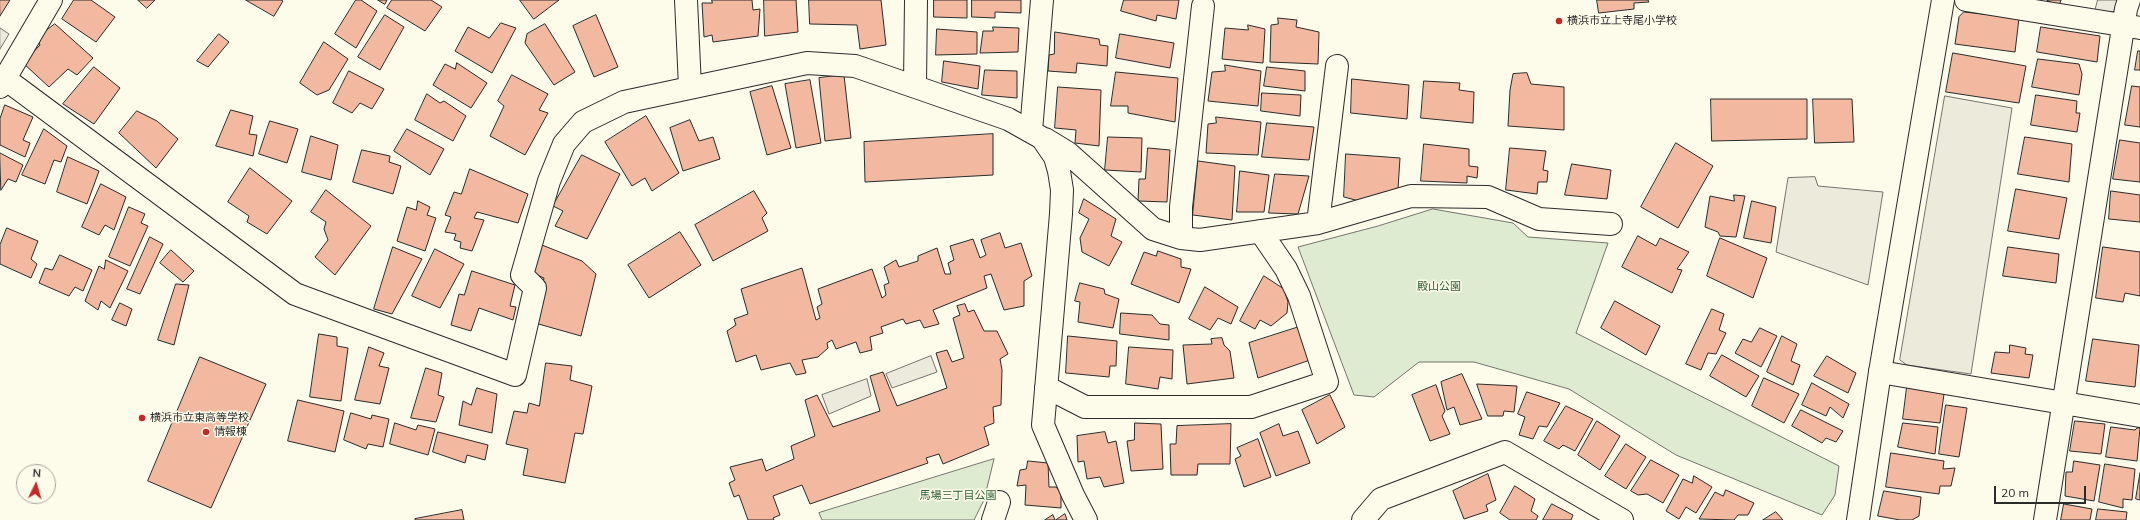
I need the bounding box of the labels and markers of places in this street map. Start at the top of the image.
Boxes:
place label: 横浜市立上寺尾小学校 [1567,14,1677,28]
marker: 横浜市立上寺尾小学校 [1554,16,1564,26]
place label: 横浜市立東高等学校 [150,411,249,425]
marker: 横浜市立東高等学校 [137,413,147,423]
place label: 情報棟 [214,425,247,439]
marker: 情報棟 [201,427,211,437]

